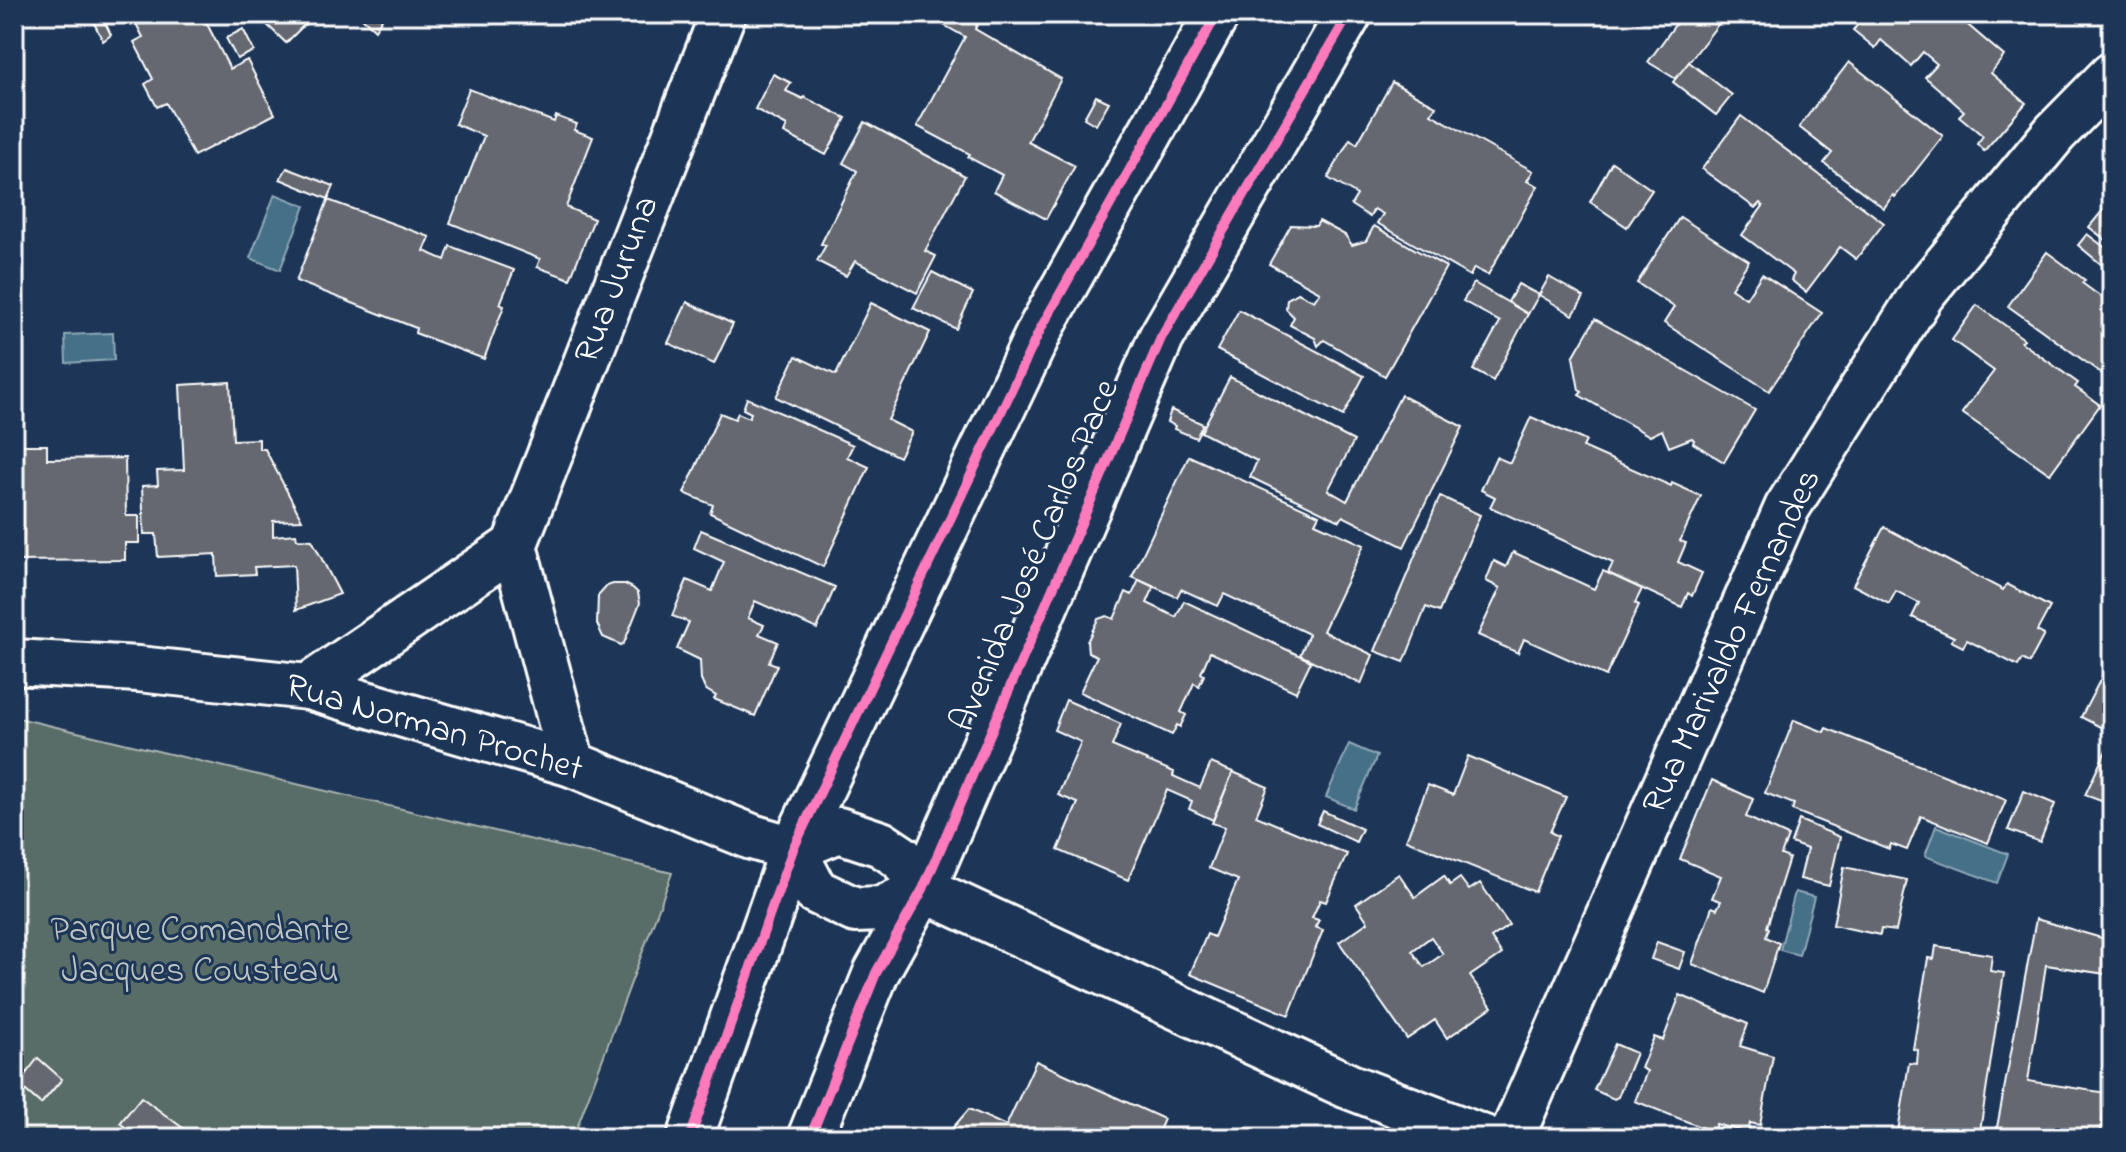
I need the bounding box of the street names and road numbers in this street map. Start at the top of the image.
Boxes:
street label: Rua Juruna [562,188,674,372]
street label: Avenida José Carlos Pace [938,371,1135,741]
street label: Rua Marivaldo Fernandes [1630,461,1836,823]
street label: Rua Norman Prochet [279,661,589,797]

